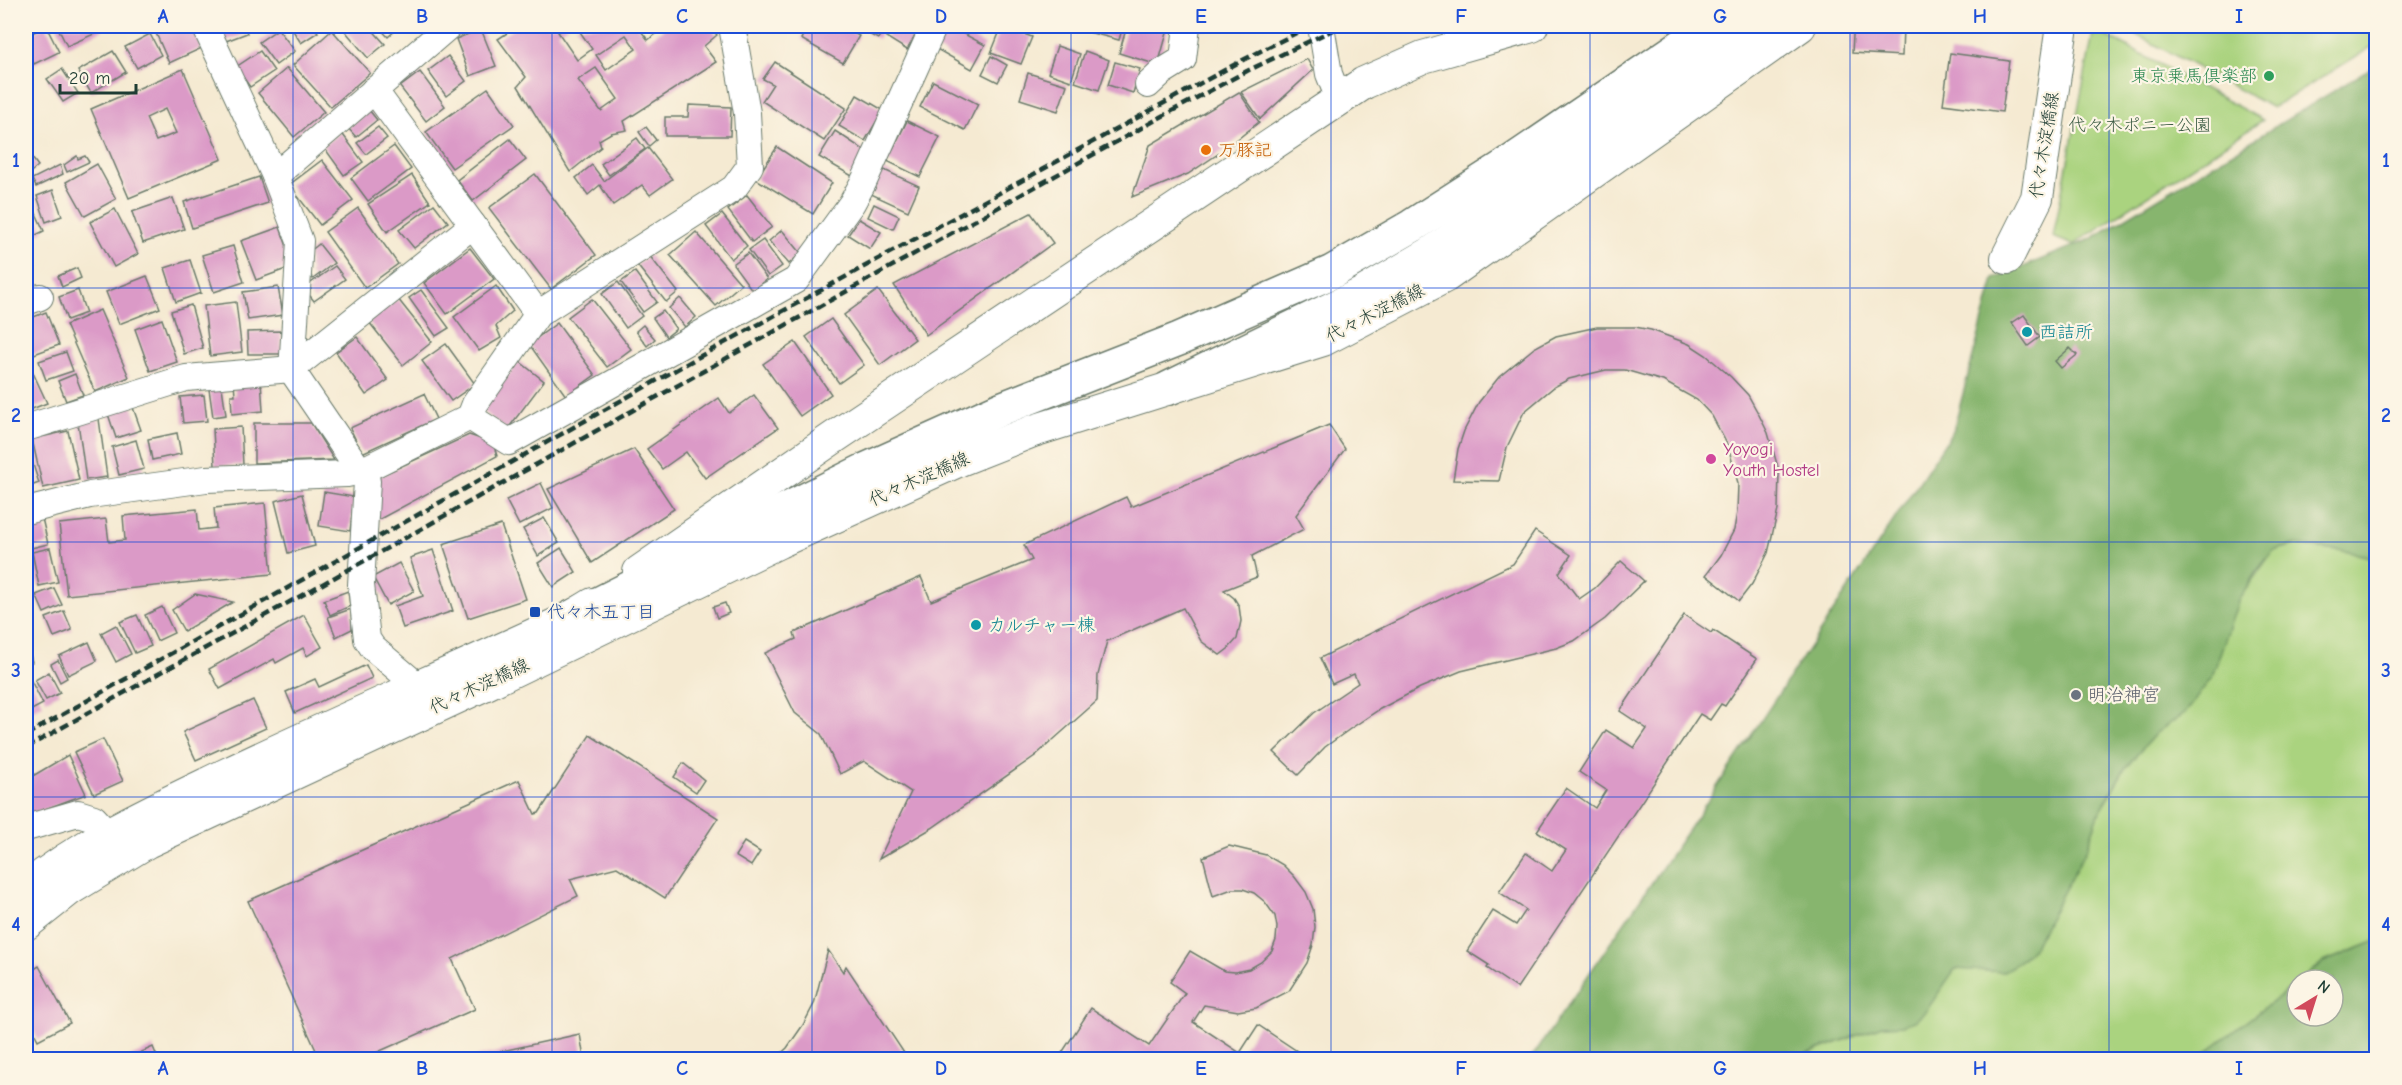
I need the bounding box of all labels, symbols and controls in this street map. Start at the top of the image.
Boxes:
text: A [157,5,169,28]
text: B [416,5,428,28]
text: C [676,5,688,28]
text: D [935,5,947,28]
text: E [1195,5,1207,28]
text: F [1455,5,1467,28]
text: G [1713,5,1727,28]
text: H [1973,5,1987,28]
text: I [2235,5,2243,28]
scale bar [60,57,136,95]
place label: 東京乗馬倶楽部 [2131,66,2257,87]
text: 20 m [69,68,110,89]
marker: 東京乗馬倶楽部 [2262,69,2276,83]
street label: 代々木淀橋線 [2026,90,2063,200]
park label: 代々木ポニー公園 [2068,115,2212,136]
place label: 万豚記 [1218,140,1272,161]
marker: 万豚記 [1199,143,1213,157]
text: 1 [12,149,20,172]
text: 1 [2382,149,2390,172]
street label: 代々木淀橋線 [1322,280,1428,347]
place label: 西詰所 [2039,322,2093,343]
marker: 西詰所 [2020,325,2034,339]
text: 2 [11,404,21,427]
text: 2 [2381,404,2391,427]
place label: Yoyogi Youth Hostel [1723,439,1820,481]
street label: 代々木淀橋線 [866,448,973,511]
marker: Yoyogi Youth Hostel [1704,452,1718,466]
place label: 代々木五丁目 [547,602,655,623]
marker: 代々木五丁目 [528,605,542,619]
place label: カルチャー棟 [988,615,1095,636]
marker: カルチャー棟 [969,618,983,632]
street label: 代々木淀橋線 [426,654,533,719]
text: 3 [11,659,21,682]
text: 3 [2381,659,2391,682]
place label: 明治神宮 [2088,685,2160,706]
marker: 明治神宮 [2069,688,2083,702]
text: 4 [11,913,21,936]
text: 4 [2381,913,2391,936]
north arrow [2285,968,2345,1028]
text: N [2314,977,2333,997]
text: A [157,1057,169,1080]
text: B [416,1057,428,1080]
text: C [676,1057,688,1080]
text: D [935,1057,947,1080]
text: E [1195,1057,1207,1080]
text: F [1455,1057,1467,1080]
text: G [1713,1057,1727,1080]
text: H [1973,1057,1987,1080]
text: I [2235,1057,2243,1080]

